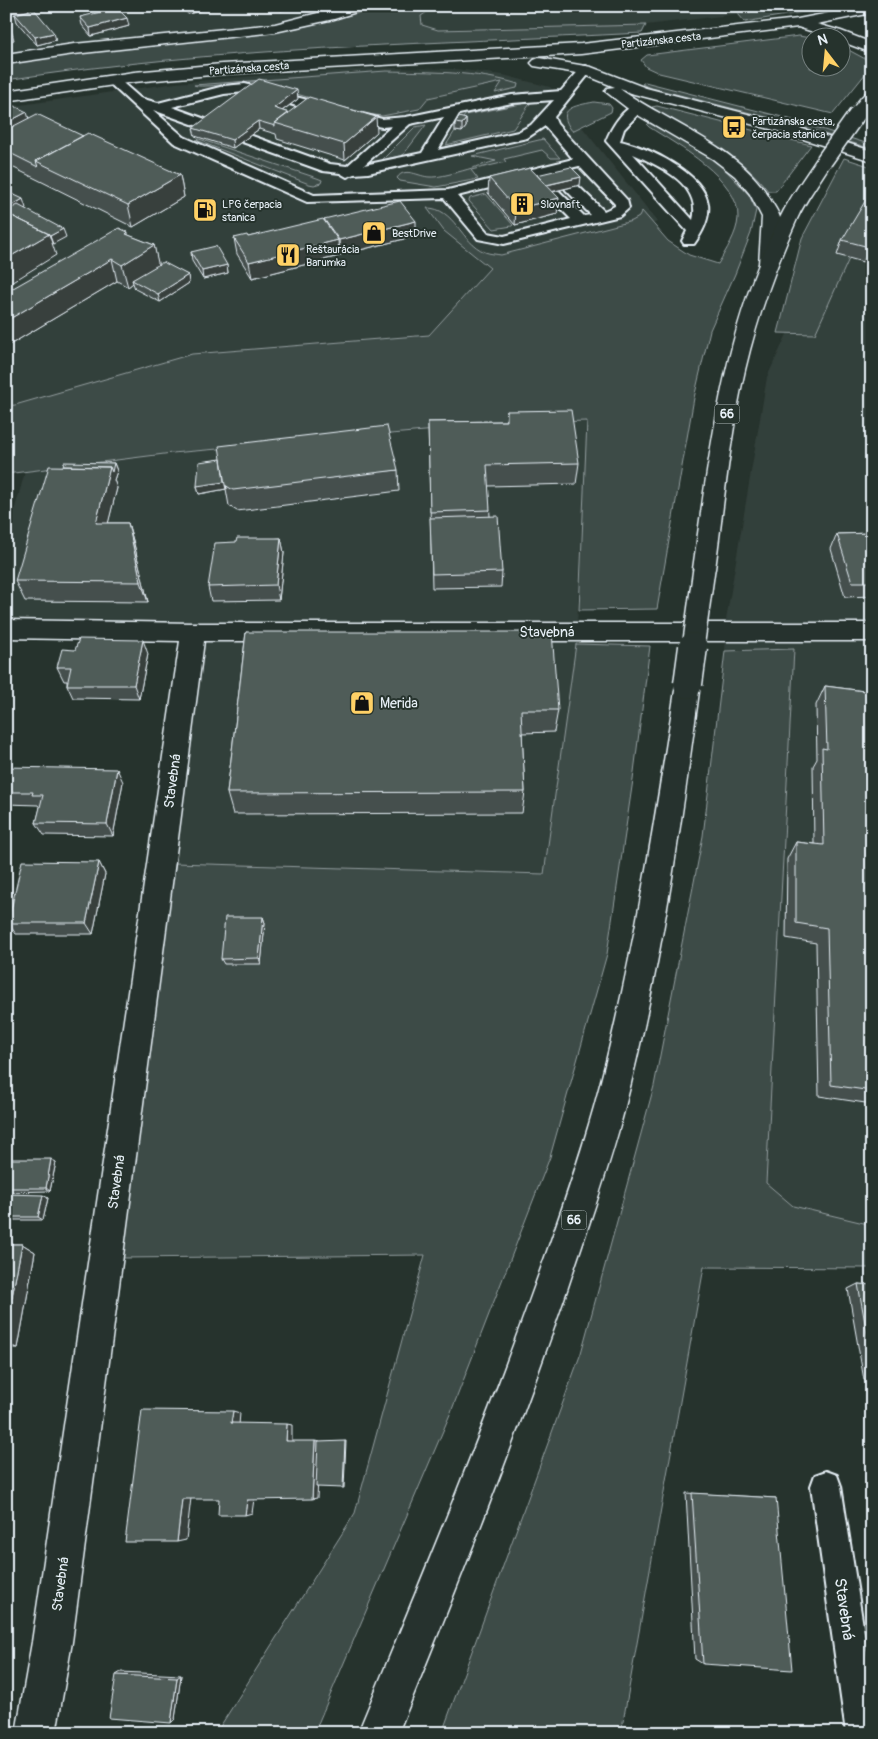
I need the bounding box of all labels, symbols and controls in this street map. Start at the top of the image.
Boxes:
north arrow [800,28,850,78]
street label: Partizánska cesta [620,30,702,51]
text: N [816,31,829,49]
street label: Partizánska cesta [208,59,290,78]
bus stop icon: Partizánska cesta, čerpacia stanica [721,114,747,140]
place label: Partizánska cesta, čerpacia stanica [752,115,835,141]
building icon: Slovnaft [509,191,535,217]
fuel station icon: LPG čerpacia stanica [192,197,218,223]
place label: LPG čerpacia stanica [222,198,282,224]
place label: Slovnaft [540,198,581,211]
shop icon: BestDrive [361,220,387,246]
place label: BestDrive [392,227,437,240]
restaurant icon: Reštaurácia Barumka [275,242,301,268]
place label: Reštaurácia Barumka [306,243,359,269]
road number: 66 [714,404,740,424]
street label: Stavebná [520,624,574,641]
shop icon: Merida [349,690,375,716]
place label: Merida [380,695,418,712]
street label: Stavebná [160,753,185,809]
street label: Stavebná [104,1154,129,1210]
road number: 66 [562,1210,586,1230]
street label: Stavebná [48,1556,73,1612]
street label: Stavebná [830,1577,858,1642]

